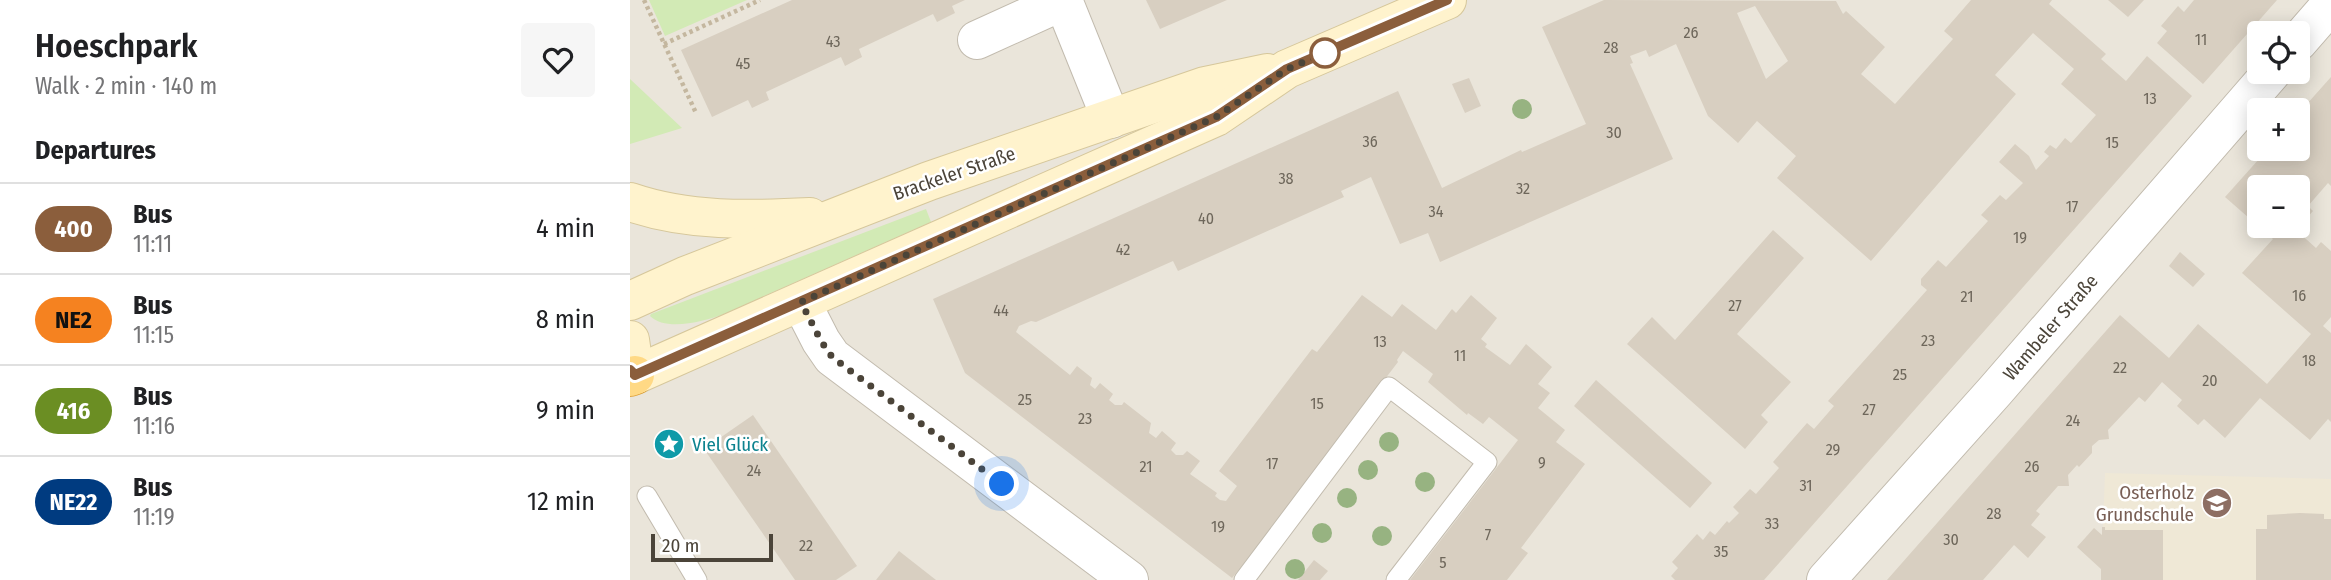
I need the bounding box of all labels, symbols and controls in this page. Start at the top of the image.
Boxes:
map controls [2247,21,2310,238]
button: locate [2247,21,2310,84]
button: heart [521,23,595,97]
house number: 26 [1684,23,1699,42]
text: Hoeschpark [35,26,197,66]
house number: 11 [2195,30,2207,49]
house number: 43 [826,32,840,51]
unlabelled marker [1310,38,1340,68]
house number: 28 [1603,38,1619,57]
house number: 45 [736,54,750,73]
text: Walk · 2 min · 140 m [35,72,217,100]
house number: 13 [2143,89,2157,108]
button: + [2247,98,2310,161]
house number: 30 [1606,123,1622,142]
house number: 36 [1362,132,1378,151]
house number: 15 [2105,133,2119,152]
text: Departures [35,135,156,166]
street label: Brackeler Straße [890,142,1018,205]
house number: 38 [1278,169,1294,188]
button: − [2247,175,2310,238]
house number: 32 [1516,179,1530,198]
house number: 17 [2066,197,2079,216]
text: Bus [133,199,172,230]
house number: 34 [1429,202,1444,221]
house number: 40 [1198,209,1214,228]
text: 4 min [536,213,595,244]
text: 400 [54,215,93,243]
house number: 19 [2013,228,2027,247]
text: 11:11 [133,230,172,258]
house number: 42 [1116,240,1130,259]
street label: Wambeler Straße [1998,270,2103,385]
house number: 16 [2292,286,2306,305]
house number: 21 [1961,287,1973,306]
text: Bus [133,290,172,321]
house number: 27 [1728,296,1742,315]
house number: 44 [993,301,1009,320]
text: 8 min [536,304,595,335]
text: NE2 [55,306,92,334]
text: 11:15 [133,321,174,349]
house number: 23 [1921,331,1935,350]
house number: 13 [1373,332,1387,351]
house number: 11 [1454,346,1466,365]
house number: 18 [2302,351,2316,370]
house number: 22 [2113,358,2127,377]
house number: 25 [1893,365,1907,384]
house number: 20 [2202,371,2218,390]
text: Bus [133,381,172,412]
house number: 25 [1018,390,1032,409]
house number: 15 [1310,394,1324,413]
text: 9 min [536,395,595,426]
text: 416 [57,397,90,425]
house number: 27 [1862,400,1876,419]
house number: 23 [1078,409,1092,428]
house number: 24 [2066,411,2080,430]
text: 11:16 [133,412,175,440]
place icon: Viel Glück [652,427,686,461]
place label: Viel Glück [692,433,768,456]
house number: 29 [1826,440,1841,459]
house number: 9 [1538,453,1546,472]
house number: 17 [1266,454,1279,473]
house number: 21 [1140,457,1152,476]
house number: 26 [2025,457,2040,476]
house number: 24 [747,461,761,480]
your location [984,466,1019,501]
text: Bus [133,472,172,503]
house number: 31 [1799,476,1813,495]
place label: Osterholz Grundschule [2096,481,2194,526]
text: 12 min [527,486,595,517]
school or university icon: Osterholz Grundschule [2200,486,2234,520]
text: NE22 [50,488,97,516]
text: 11:19 [133,503,175,531]
house number: 28 [1986,504,2002,523]
house number: 33 [1765,514,1779,533]
house number: 19 [1211,517,1225,536]
house number: 7 [1485,525,1492,544]
house number: 30 [1943,530,1959,549]
scale bar [651,531,774,563]
text: 20 m [662,534,699,557]
house number: 22 [799,536,813,555]
house number: 35 [1714,542,1728,561]
house number: 5 [1439,553,1447,572]

